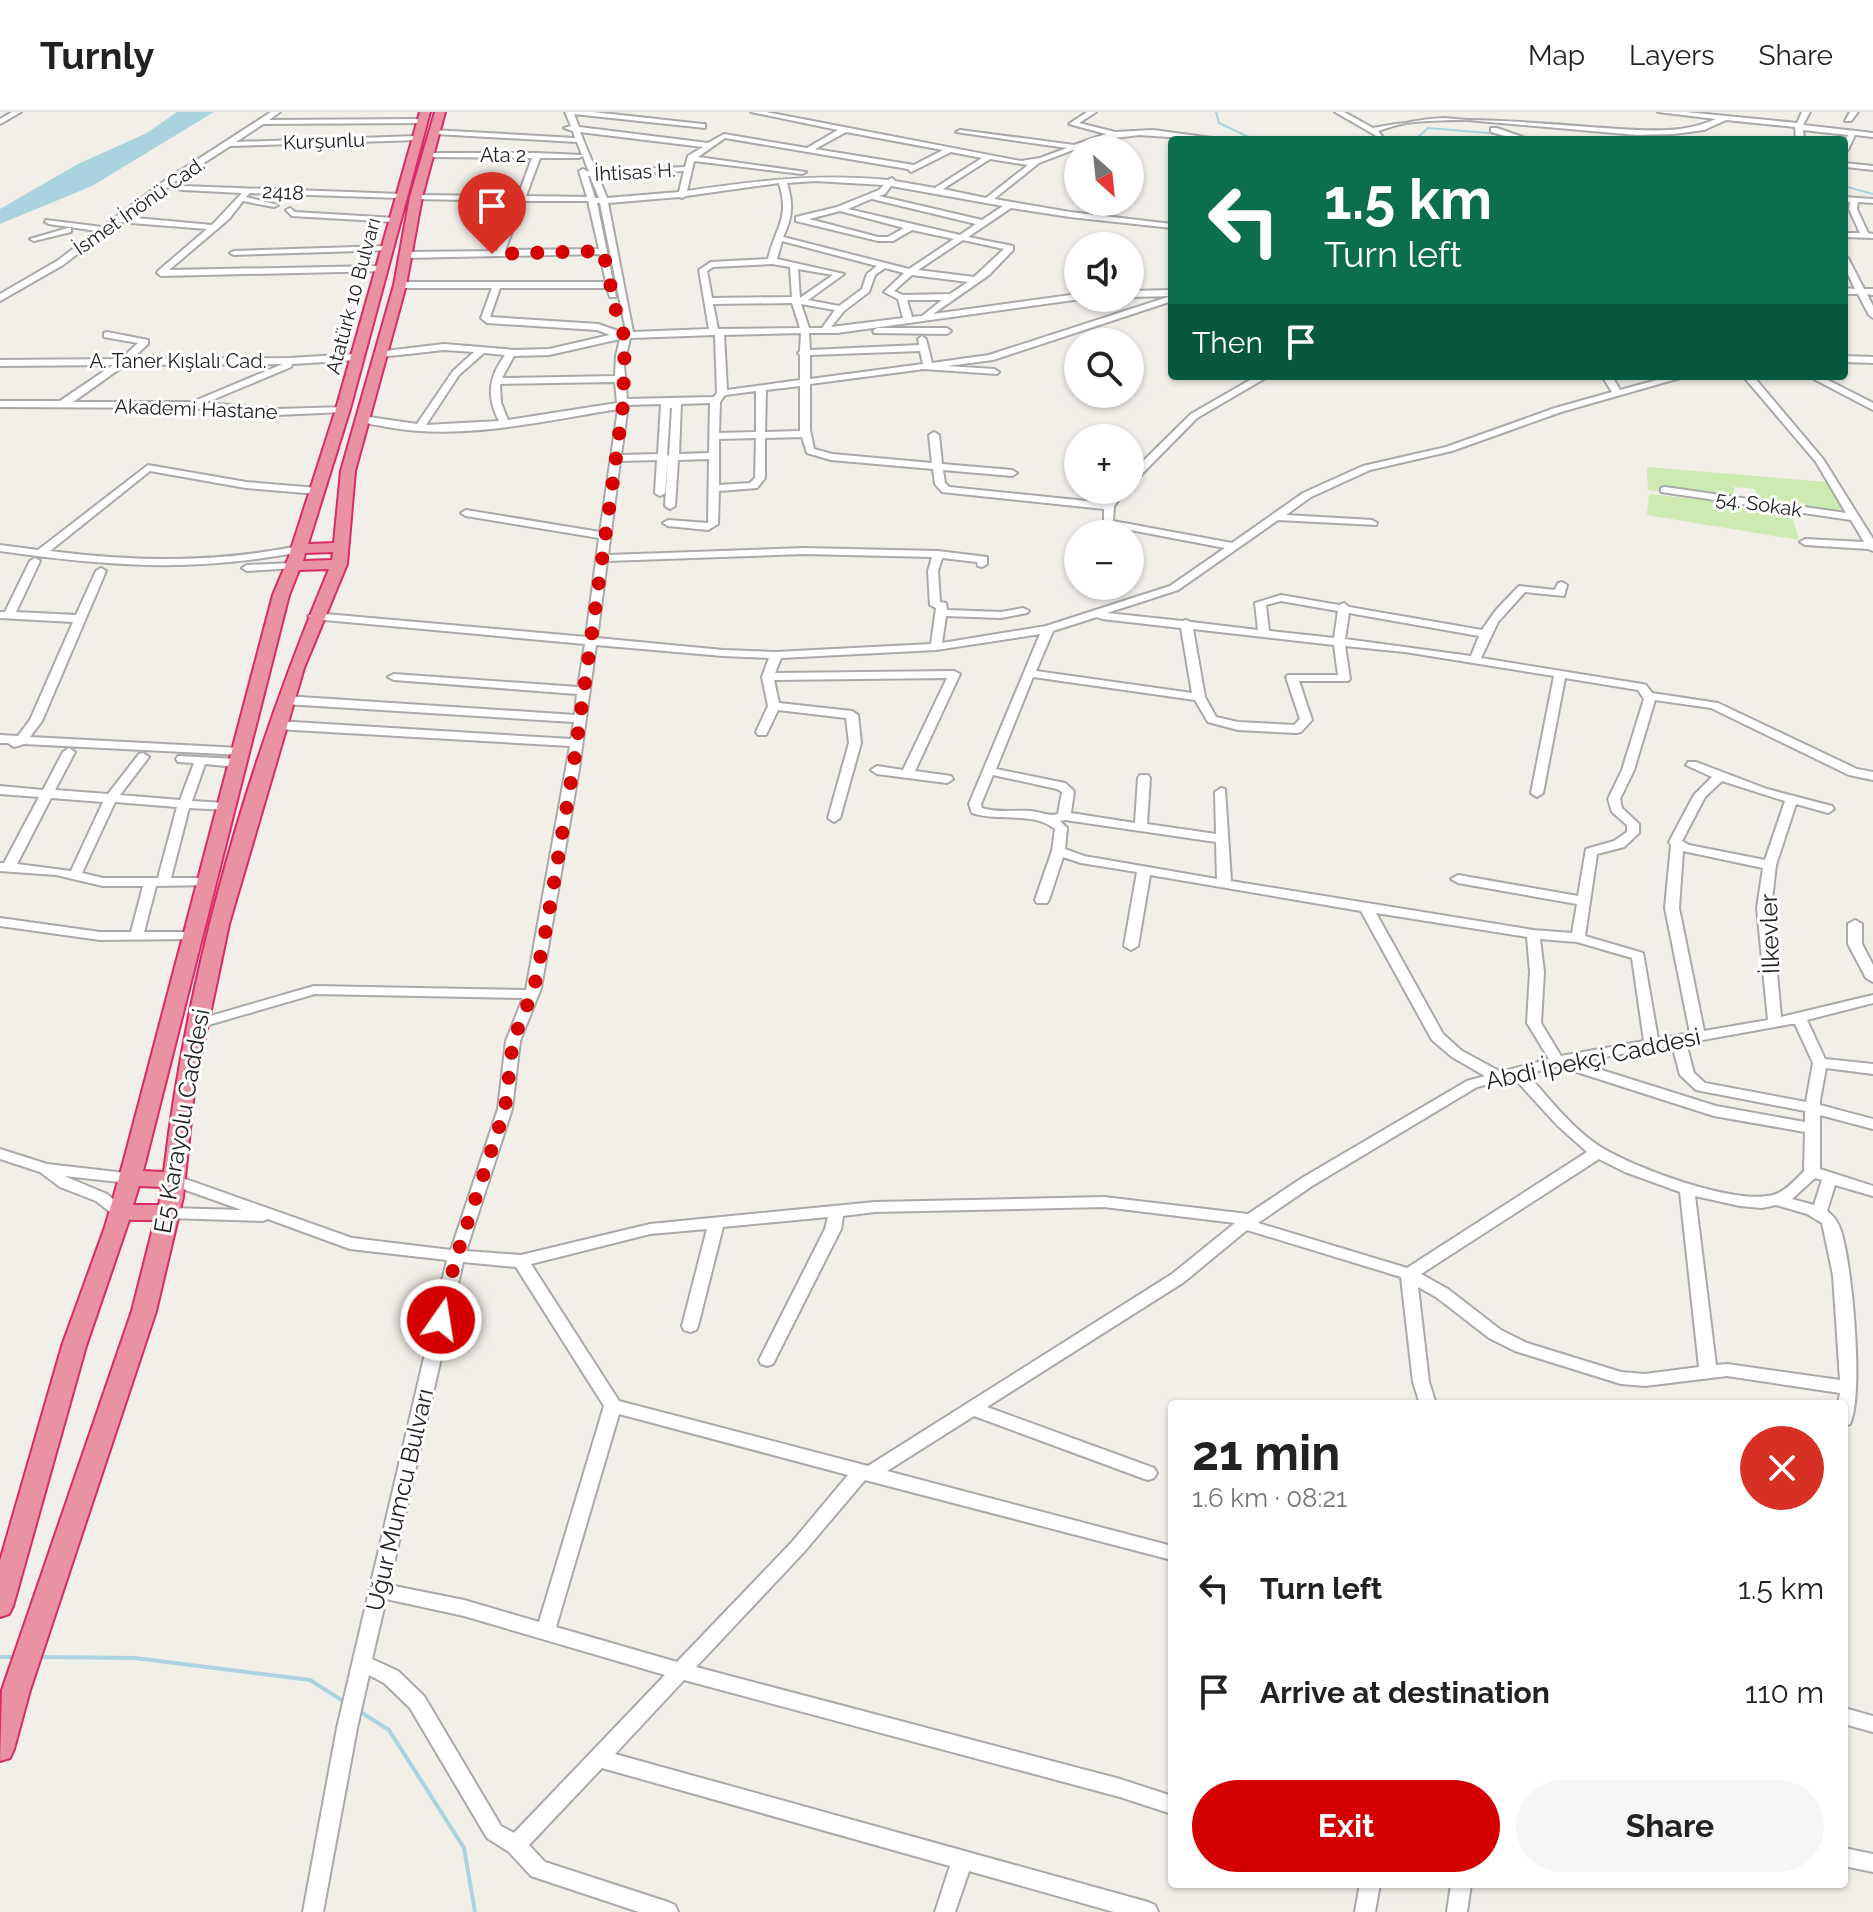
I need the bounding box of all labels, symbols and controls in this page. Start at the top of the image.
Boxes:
text: Turnly [40,33,154,78]
text: Map [1528,39,1585,72]
text: Layers [1629,39,1715,72]
text: Share [1759,39,1833,72]
street label: Kurşunlu [283,128,365,154]
north arrow [1064,136,1144,216]
map controls [1064,136,1144,600]
street label: Ata 2 [480,143,526,167]
street label: İsmet İnönü Cad. [68,151,209,260]
street label: İhtisas H. [594,157,676,186]
text: 1.5 km [1324,166,1492,232]
icon: left [1192,168,1296,272]
pin [458,172,526,254]
street label: 2418 [262,179,304,205]
icon: arrive [470,184,514,228]
street label: Atatürk 10 Bulvarı [321,215,385,377]
button: sound [1064,232,1144,312]
text: Turn left [1324,233,1462,275]
icon: arrive [1279,320,1323,364]
text: Then [1192,325,1263,360]
button: search [1064,328,1144,408]
street label: A. Taner Kışlalı Cad. [90,349,266,373]
street label: Akademi Hastane [114,394,278,424]
button: + [1064,424,1144,504]
street label: 54. Sokak [1714,486,1804,522]
button: − [1064,520,1144,600]
street label: İlkevler [1754,893,1785,975]
street label: E5 Karayolu Caddesi [147,1006,216,1235]
street label: Abdi İpekçi Caddesi [1483,1022,1703,1095]
position arrow [399,1278,483,1362]
street label: Uğur Mumcu Bulvarı [360,1386,439,1614]
text: 21 min [1192,1425,1340,1481]
button: close [1740,1426,1824,1510]
text: 1.6 km · 08:21 [1192,1483,1347,1513]
icon: left [1192,1566,1236,1610]
text: Turn left [1260,1571,1382,1606]
text: 1.5 km [1738,1571,1824,1606]
icon: arrive [1192,1670,1236,1714]
text: Arrive at destination [1260,1675,1550,1710]
text: 110 m [1745,1675,1824,1710]
button: Exit [1192,1780,1500,1872]
button: Share [1516,1780,1824,1872]

